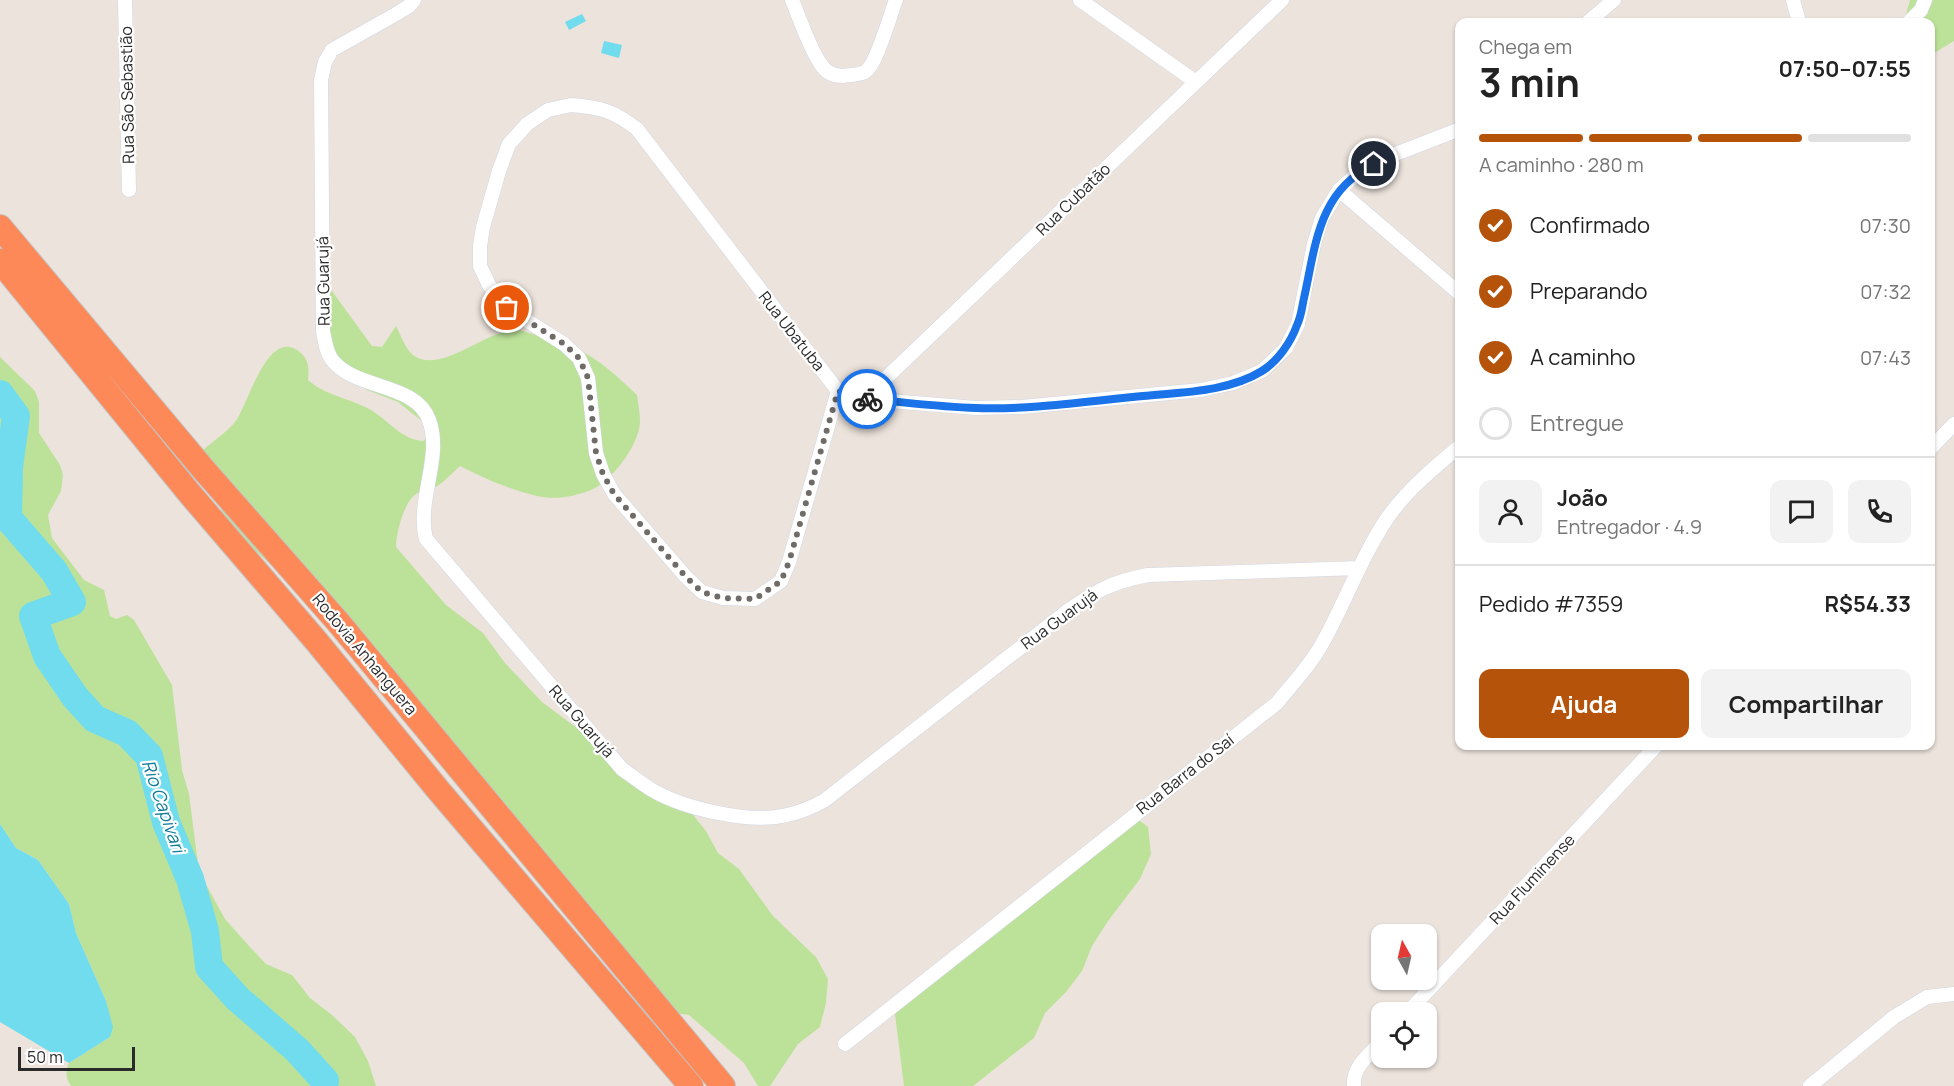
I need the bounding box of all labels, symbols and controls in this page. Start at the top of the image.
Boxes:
street label: Rua São Sebastião [115,26,139,164]
text: Chega em [1479,33,1572,60]
text: 07:50–07:55 [1778,54,1911,84]
text: 3 min [1479,55,1580,109]
pin [1348,138,1399,189]
icon: home [1357,147,1390,180]
text: A caminho · 280 m [1479,151,1644,178]
street label: Rua Cubatão [1031,158,1115,240]
icon: check [1479,209,1512,242]
text: Confirmado [1530,210,1650,240]
text: 07:30 [1860,212,1911,239]
street label: Rua Guarujá [311,236,335,326]
icon: check [1479,275,1512,308]
text: Preparando [1530,276,1648,306]
text: 07:32 [1860,278,1911,305]
pin [481,282,532,333]
street label: Rua Ubatuba [754,287,830,375]
icon: bag [490,291,523,324]
icon: check [1479,341,1512,374]
text: A caminho [1530,342,1636,372]
text: 07:43 [1860,344,1911,371]
courier [837,369,897,429]
icon: bike [851,383,884,416]
text: Entregue [1530,408,1624,438]
button: person [1479,480,1542,543]
button: chat [1770,480,1833,543]
button: phone [1848,480,1911,543]
text: João [1557,483,1608,513]
text: Entregador · 4.9 [1557,513,1702,540]
street label: Rua Guarujá [1016,584,1102,654]
street label: Rodovia Anhanguera [308,589,422,719]
text: Pedido #7359 [1479,589,1624,619]
text: R$54.33 [1825,589,1911,619]
button: Ajuda [1479,669,1689,738]
button: Compartilhar [1701,669,1911,738]
street label: Rua Guarujá [544,680,620,762]
street label: Rua Barra do Saí [1132,729,1239,819]
water label: Rio Capivari [137,756,192,858]
street label: Rua Fluminense [1484,829,1580,929]
north arrow [1371,924,1437,990]
map controls [1371,924,1437,1068]
button: locate [1371,1002,1437,1068]
scale bar [18,1044,135,1072]
text: 50 m [27,1046,63,1068]

